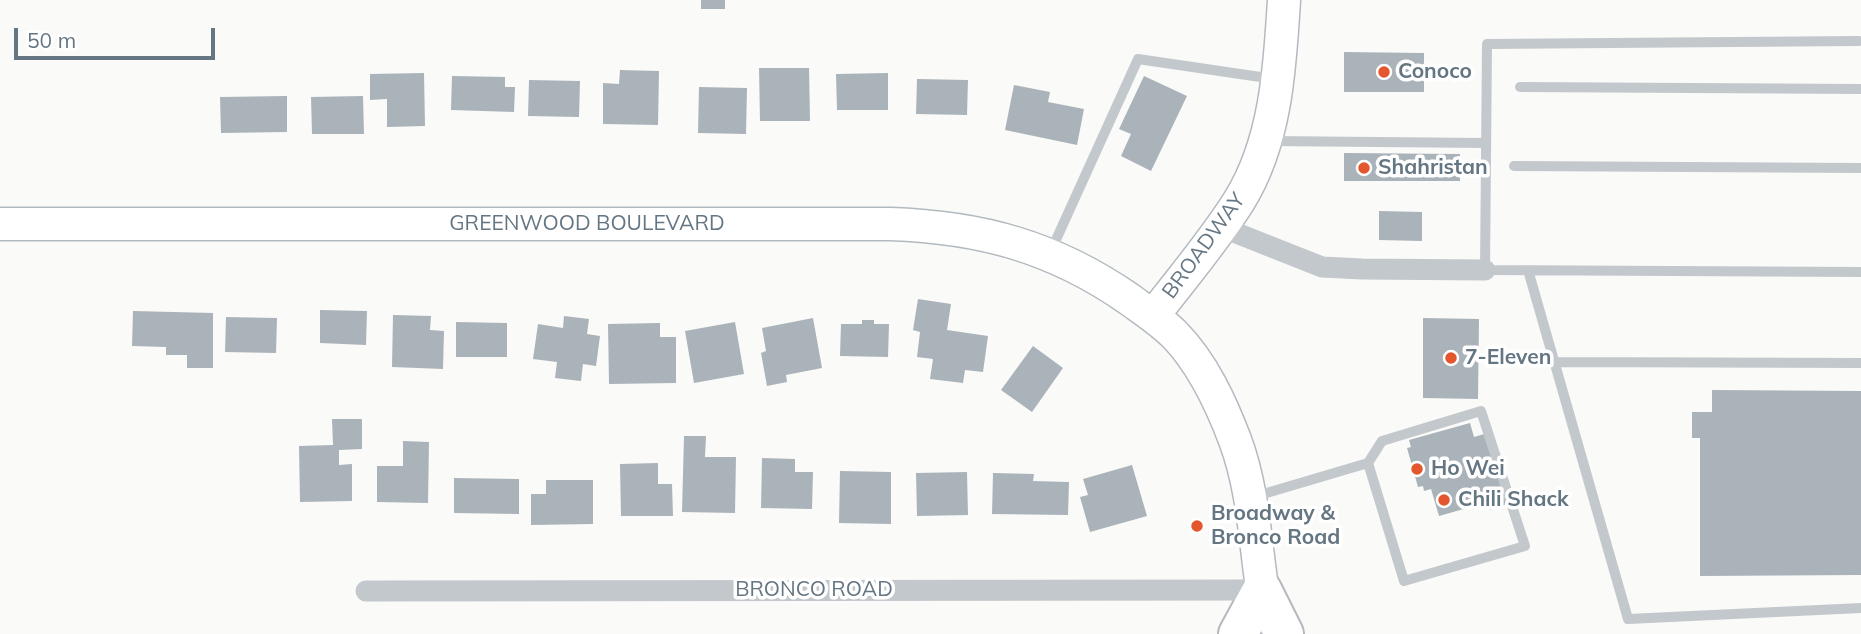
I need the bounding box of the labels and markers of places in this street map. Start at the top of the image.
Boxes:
place label: Conoco [1398,59,1472,85]
marker: Conoco [1376,64,1392,80]
place label: Shahristan [1378,155,1488,181]
marker: Shahristan [1356,160,1372,176]
place label: 7-Eleven [1465,345,1551,371]
marker: 7-Eleven [1443,350,1459,366]
place label: Ho Wei [1431,456,1505,482]
marker: Ho Wei [1409,461,1425,477]
place label: Chili Shack [1458,487,1569,513]
marker: Chili Shack [1436,492,1452,508]
place label: Broadway & Bronco Road [1211,501,1340,551]
marker: Broadway & Bronco Road [1189,518,1205,534]

